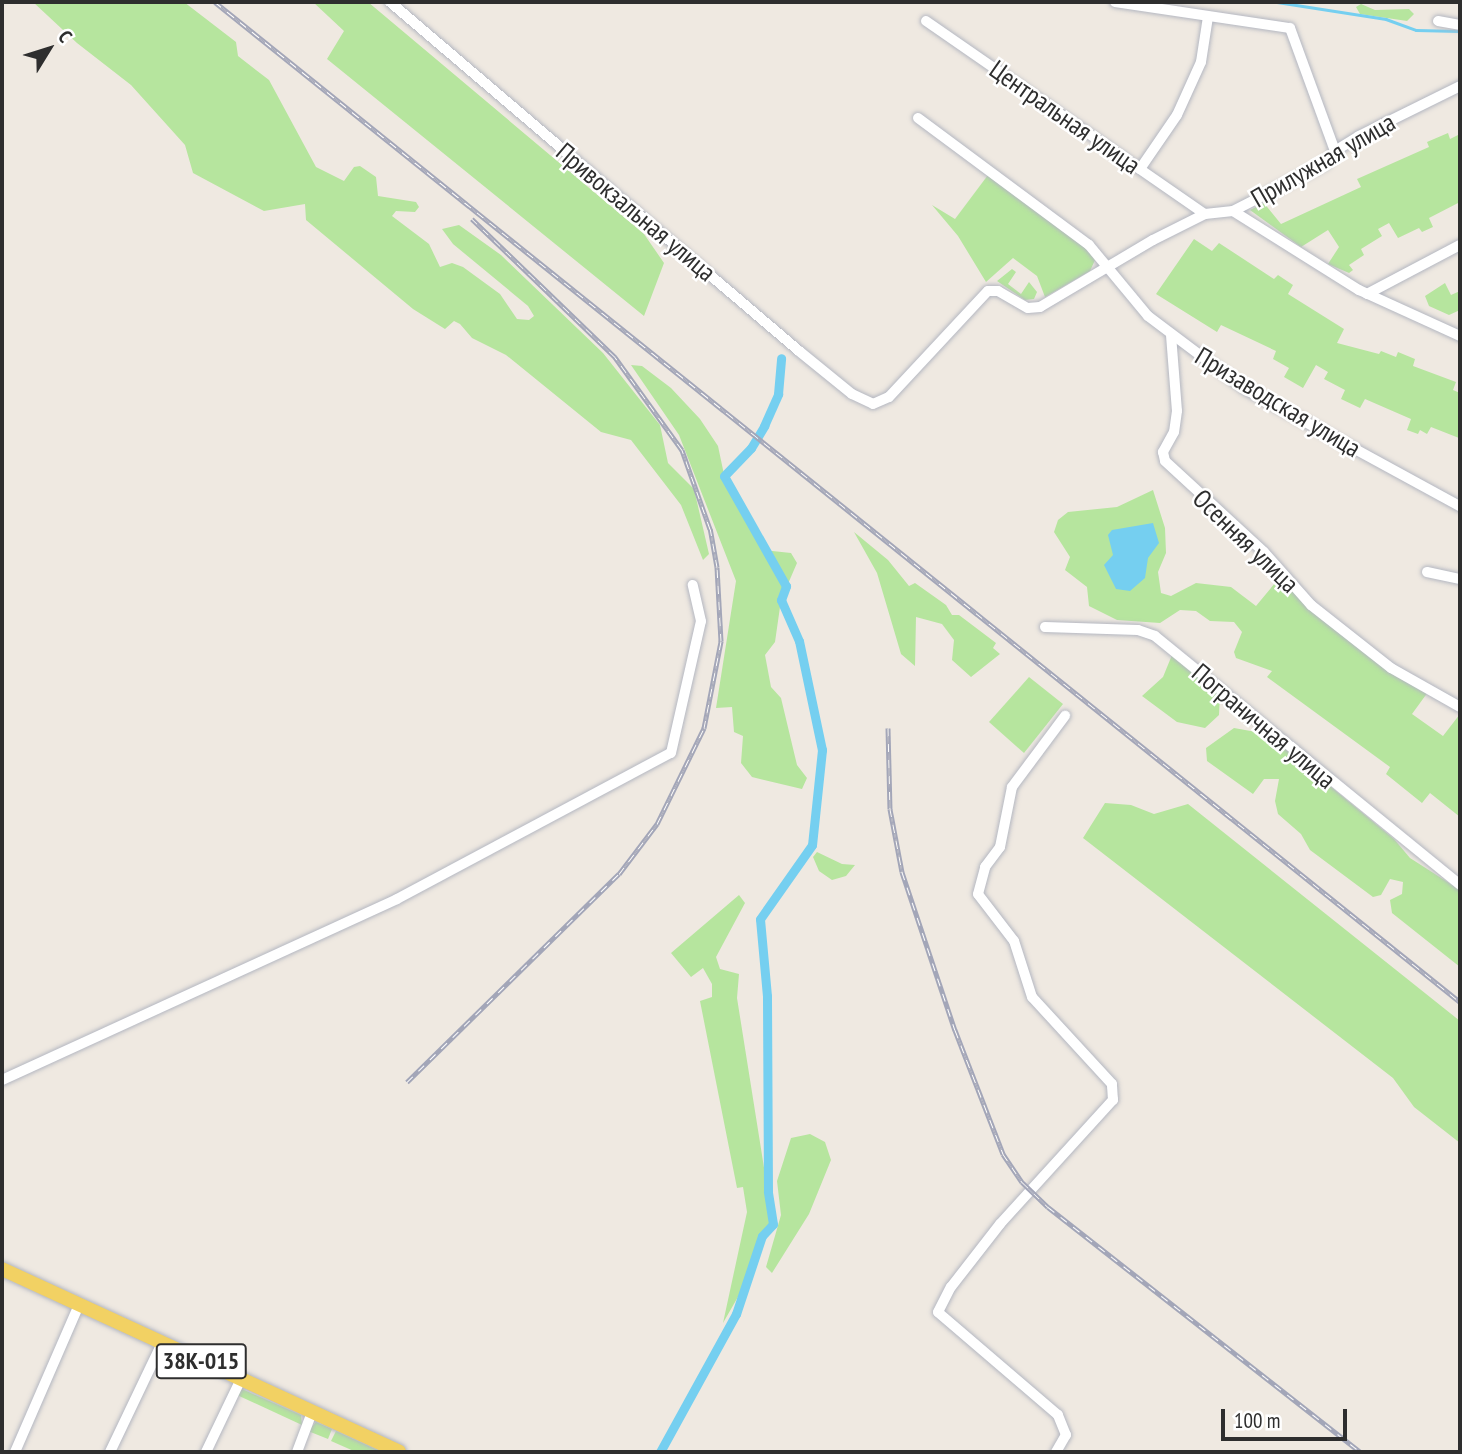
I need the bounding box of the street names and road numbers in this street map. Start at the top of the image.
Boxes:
street label: Центральная улица [984,53,1146,181]
street label: Прилужная улица [1245,106,1401,214]
street label: Привокзальная улица [550,136,722,288]
street label: Призаводская улица [1190,340,1366,464]
street label: Осенняя улица [1186,483,1306,599]
street label: Пограничная улица [1186,657,1342,795]
road number: 38К-015 [156,1340,246,1381]

